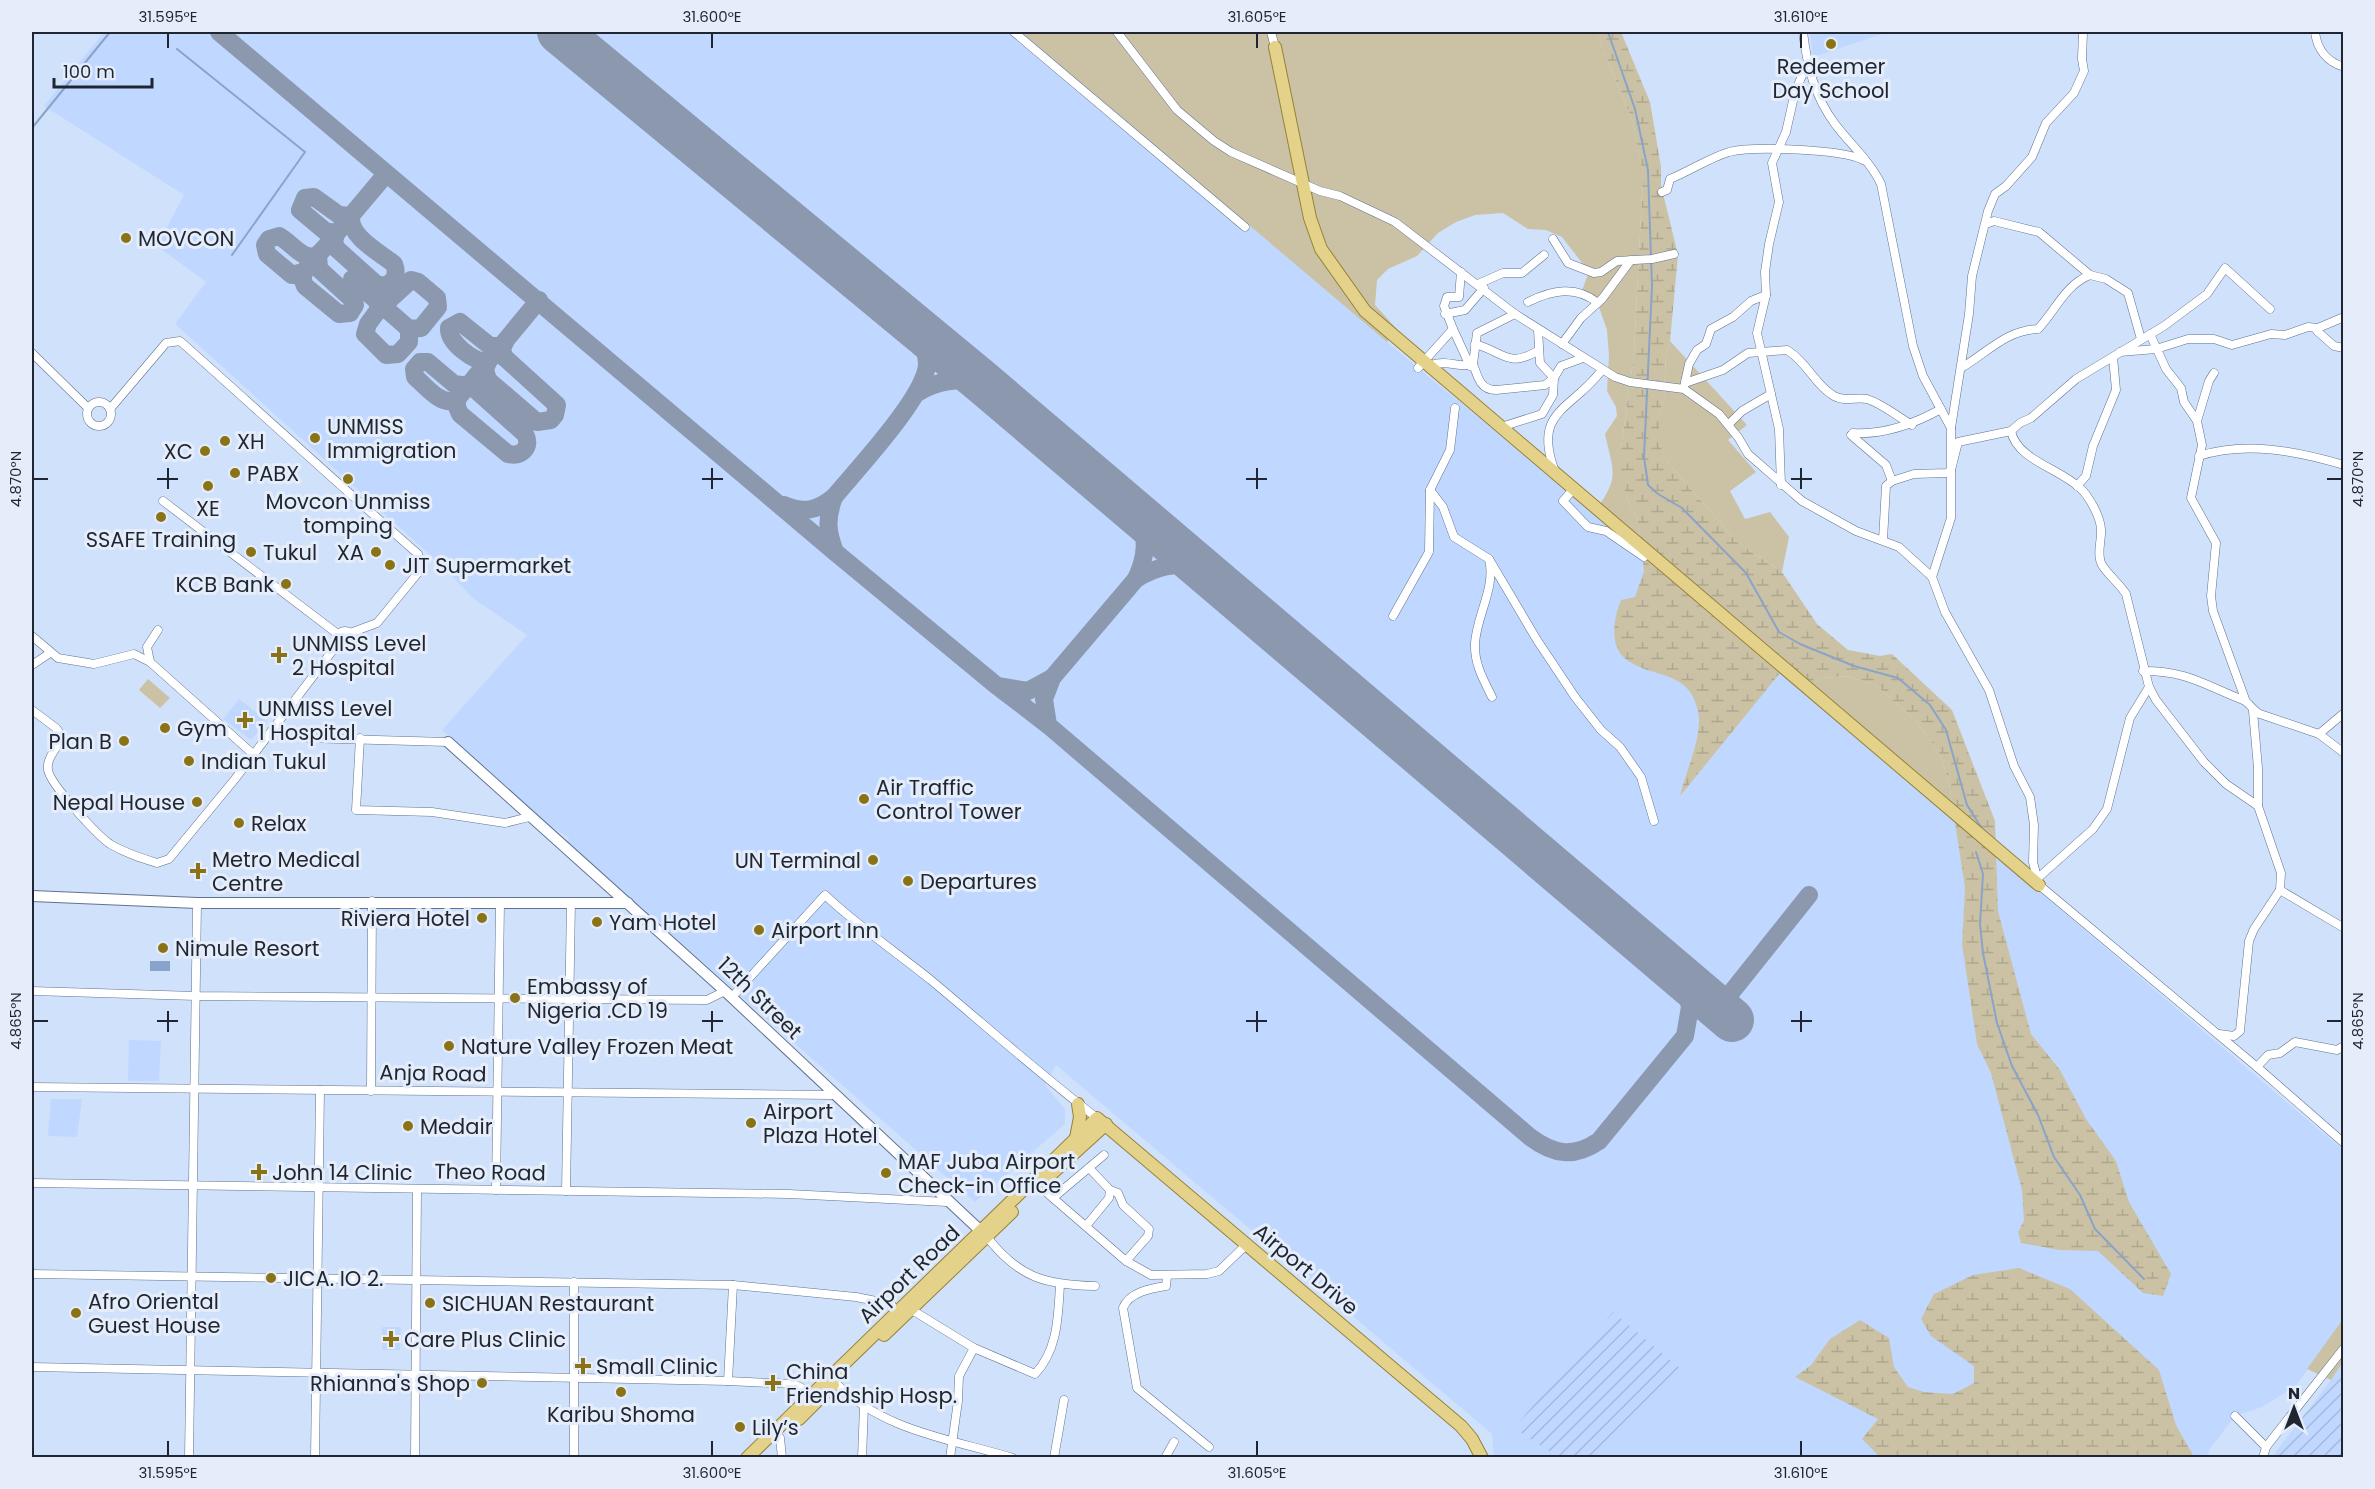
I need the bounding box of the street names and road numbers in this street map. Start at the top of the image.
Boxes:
street label: 12th Street [711,950,809,1046]
street label: Anja Road [379,1058,487,1088]
street label: Theo Road [434,1157,546,1187]
street label: Airport Drive [1247,1217,1365,1321]
street label: Airport Road [852,1218,966,1330]

